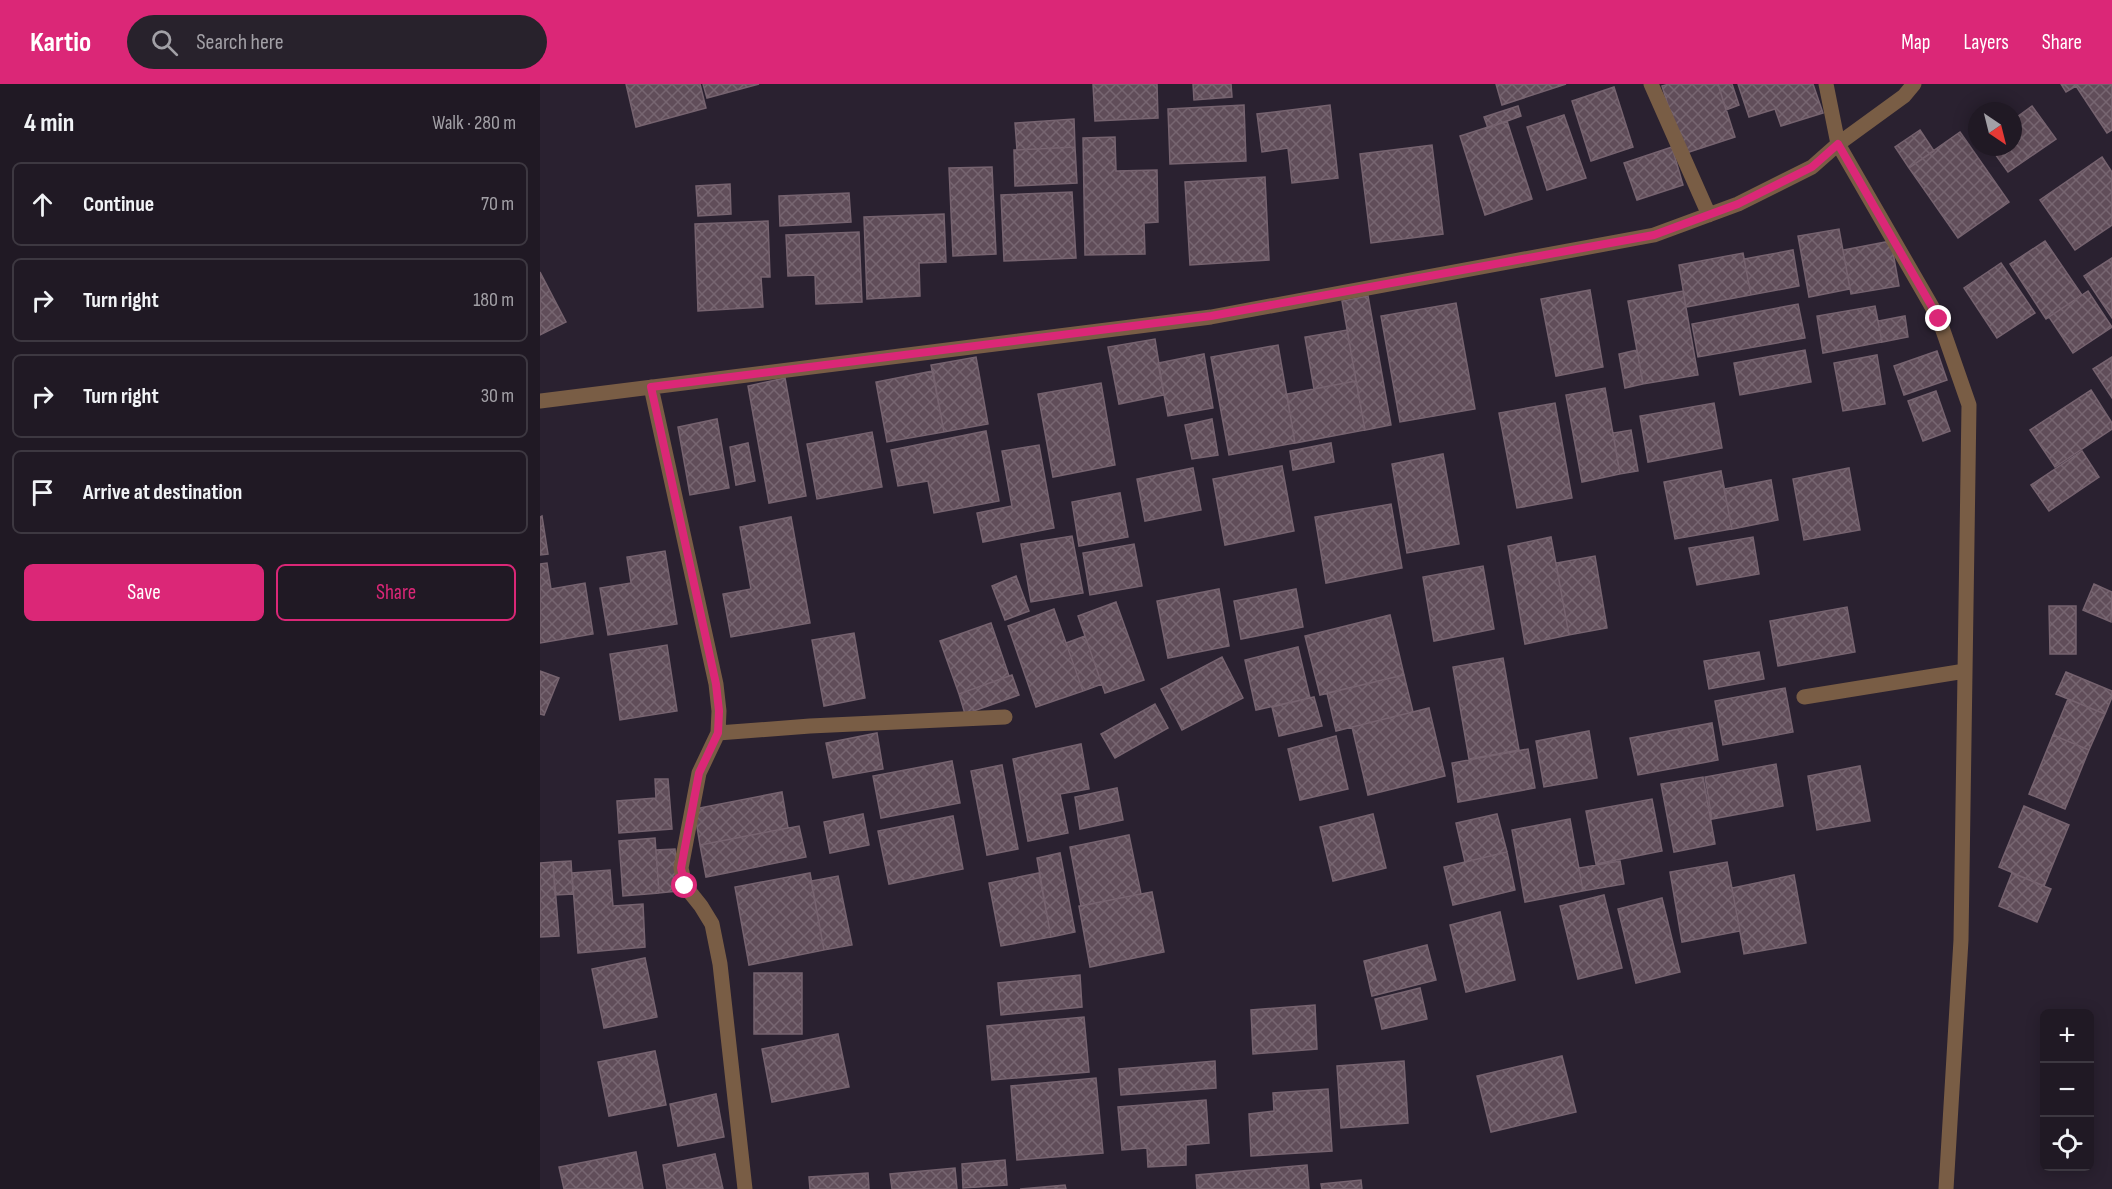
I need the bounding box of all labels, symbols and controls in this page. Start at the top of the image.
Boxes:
search box [127,15,547,69]
text: Kartio [30,26,91,59]
icon: search [148,26,181,59]
text: Search here [196,29,284,56]
text: Map [1901,30,1930,55]
text: Layers [1963,30,2009,55]
text: Share [2042,30,2082,55]
north arrow [1968,102,2022,156]
text: 4 min [24,108,74,139]
text: Walk · 280 m [432,111,516,135]
icon: ahead [26,188,59,221]
text: Continue [83,191,154,218]
text: 70 m [481,192,514,216]
icon: right [26,284,59,317]
text: Turn right [83,287,159,314]
text: 180 m [473,288,514,312]
route end [1925,305,1951,331]
icon: right [26,380,59,413]
text: Turn right [83,383,159,410]
text: 30 m [481,384,514,408]
icon: arrive [26,476,59,509]
text: Arrive at destination [83,479,242,506]
button: Save [24,564,264,621]
button: Share [276,564,516,621]
route start [671,872,697,898]
map controls [2040,1009,2094,1171]
button: + [2040,1009,2094,1063]
button: − [2040,1063,2094,1117]
button: locate [2040,1117,2094,1171]

